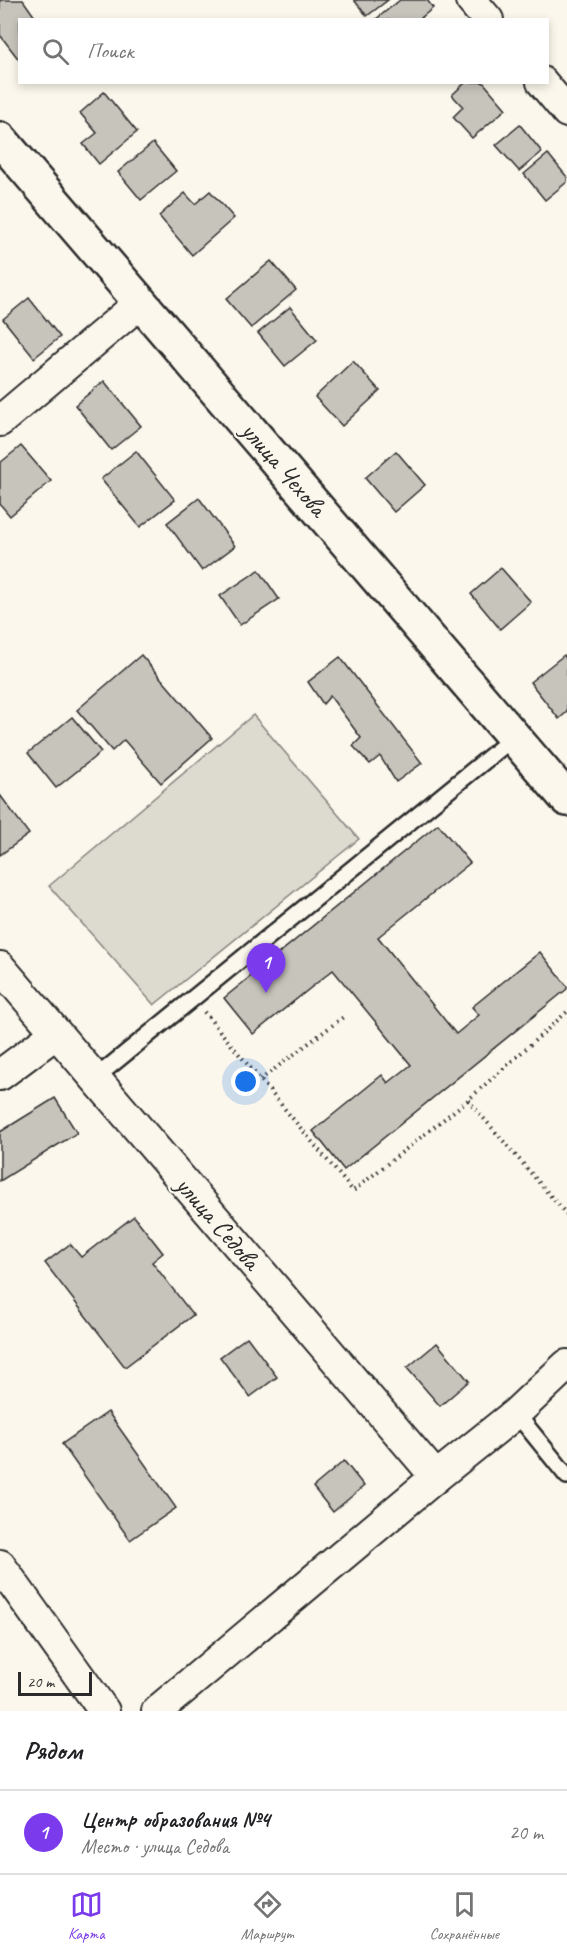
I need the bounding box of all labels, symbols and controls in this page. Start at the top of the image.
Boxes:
search box [18,18,549,84]
icon: search [39,35,72,68]
text: Поиск [87,37,133,65]
street label: улица Чехова [233,413,336,525]
pin: 1 [246,944,286,993]
your location [231,1067,260,1096]
street label: улица Седова [167,1168,269,1278]
scale bar [18,1669,92,1696]
text: 20 m [27,1672,54,1692]
text: Рядом [24,1734,82,1767]
text: Центр образования №4 [81,1806,270,1834]
text: 1 [39,1820,48,1845]
text: 20 m [509,1820,543,1845]
text: Место · улица Седова [81,1834,229,1859]
tab: Карта [68,1888,105,1944]
tab: Маршрут [241,1888,293,1944]
tab: Сохранённые [429,1888,499,1944]

